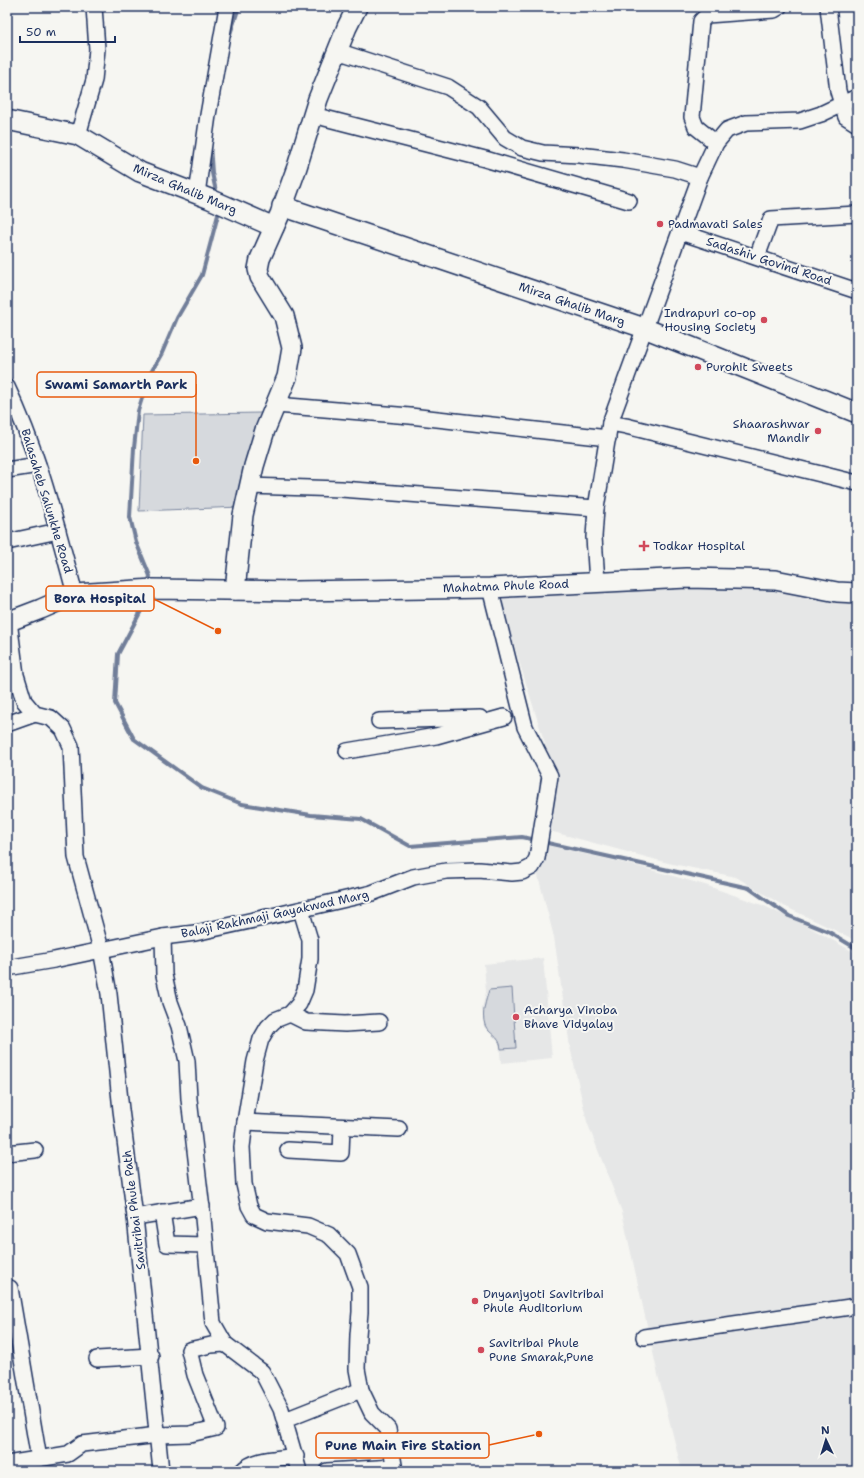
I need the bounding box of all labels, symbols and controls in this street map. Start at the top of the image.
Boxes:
scale bar [20,18,115,44]
text: 50 m [26,24,56,40]
street label: Mirza Ghalib Marg [131,160,239,218]
place label: Padmavati Sales [668,216,763,232]
marker: Padmavati Sales [655,219,665,229]
street label: Sadashiv Govind Road [704,233,834,289]
street label: Mirza Ghalib Marg [517,278,627,330]
place label: Indrapuri co-op Housing Society [664,305,756,335]
marker: Indrapuri co-op Housing Society [759,315,769,325]
place label: Purohit Sweets [706,359,793,375]
marker: Purohit Sweets [693,362,703,372]
callout: Swami Samarth Park [37,372,196,397]
text: Swami Samarth Park [45,376,187,393]
place label: Shaarashwar Mandir [733,416,810,446]
marker: Shaarashwar Mandir [813,426,823,436]
street label: Balasaheb Salunkhe Road [17,427,77,576]
place label: Todkar Hospital [653,538,745,554]
marker: Todkar Hospital [638,540,650,552]
street label: Mahatma Phule Road [443,576,570,596]
callout: Bora Hospital [46,586,154,611]
text: Bora Hospital [54,590,146,607]
street label: Balaji Rakhmaji Gayakwad Marg [180,886,370,942]
place label: Acharya Vinoba Bhave Vidyalay [524,1002,618,1032]
marker: Acharya Vinoba Bhave Vidyalay [511,1012,521,1022]
street label: Savitribai Phule Path [119,1149,149,1271]
place label: Dnyanjyoti Savitribai Phule Auditorium [483,1286,604,1316]
marker: Dnyanjyoti Savitribai Phule Auditorium [470,1296,480,1306]
place label: Savitribai Phule Pune Smarak,Pune [489,1335,594,1365]
marker: Savitribai Phule Pune Smarak,Pune [476,1345,486,1355]
north arrow [806,1420,846,1460]
text: N [820,1423,830,1438]
callout: Pune Main Fire Station [316,1433,489,1458]
text: Pune Main Fire Station [325,1437,481,1454]

